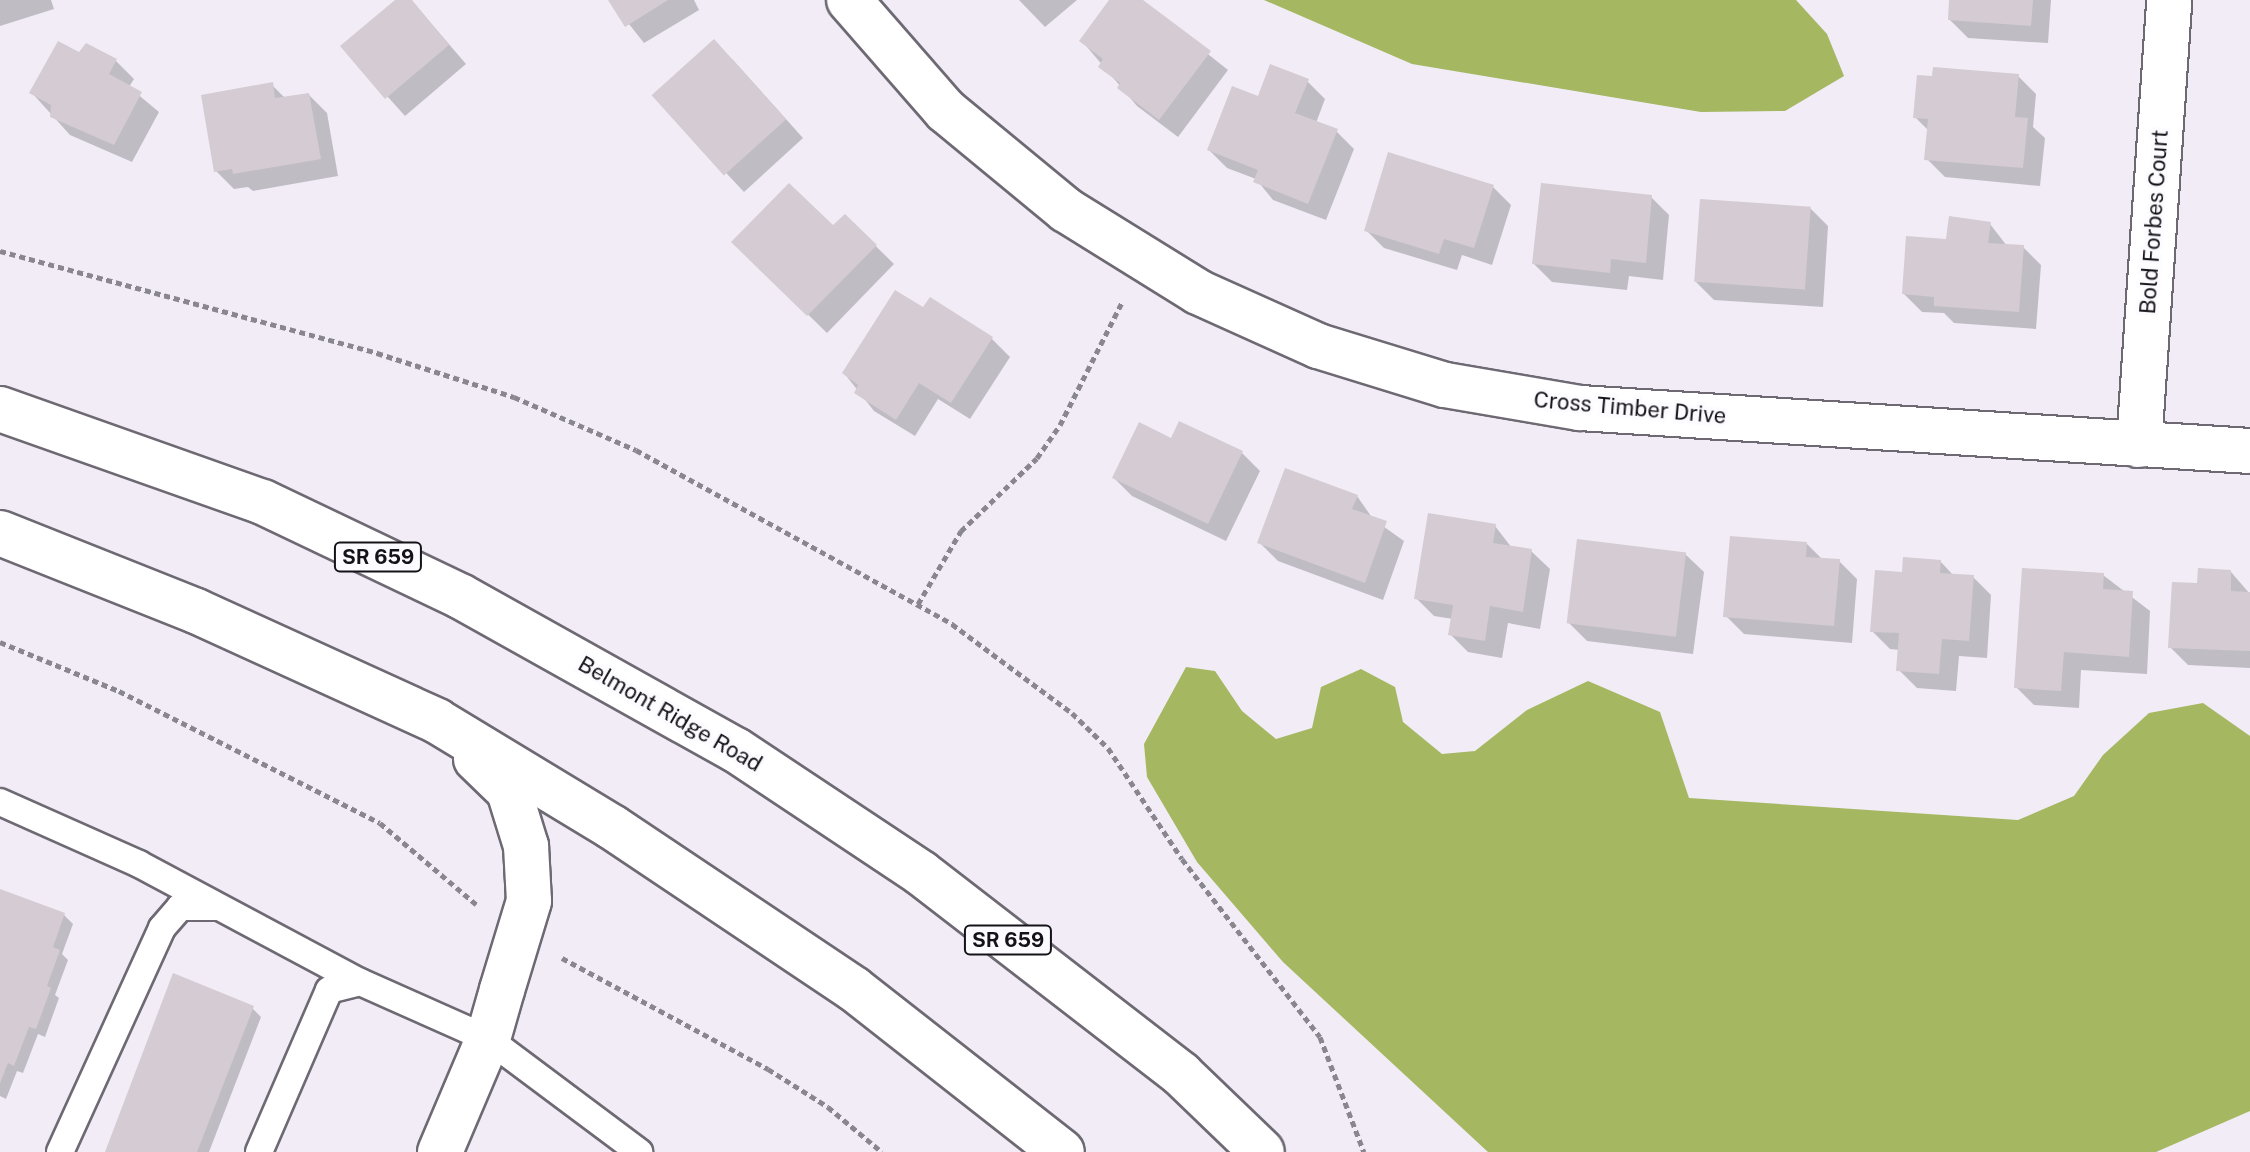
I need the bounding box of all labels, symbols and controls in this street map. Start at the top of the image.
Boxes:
street label: Bold Forbes Court [2134,129,2174,315]
street label: Cross Timber Drive [1533,386,1727,430]
road number: SR 659 [332,541,424,573]
street label: Belmont Ridge Road [573,651,767,777]
road number: SR 659 [962,924,1054,956]

